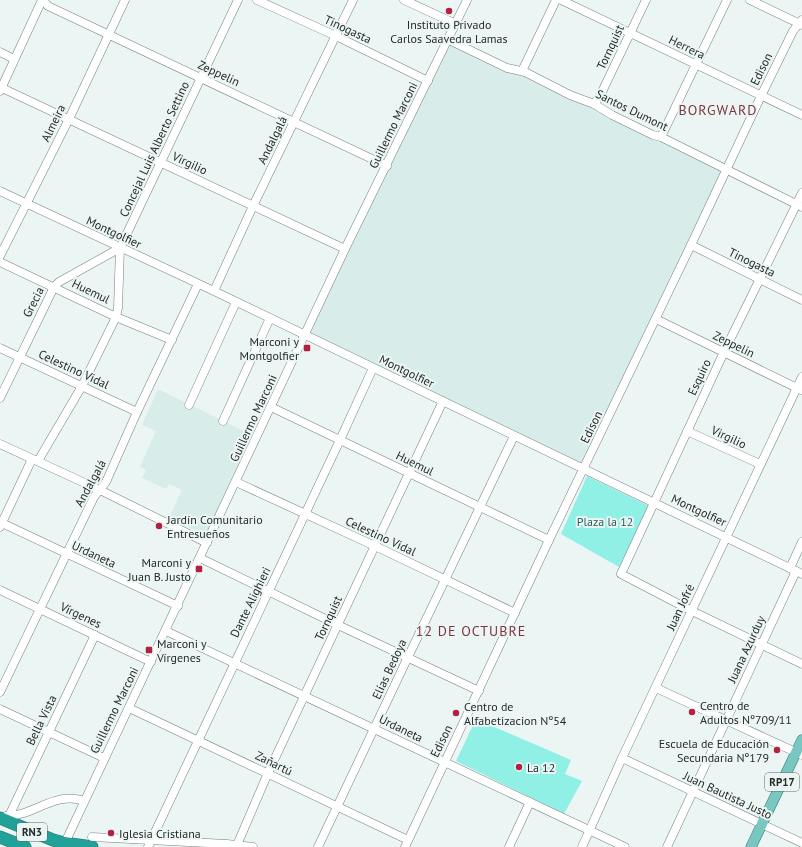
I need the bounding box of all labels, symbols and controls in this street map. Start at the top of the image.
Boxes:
marker: Instituto Privado Carlos Saavedra Lamas [444,6,454,16]
street label: Tinogasta [322,12,374,46]
place label: Instituto Privado Carlos Saavedra Lamas [390,17,508,46]
street label: Tornquist [593,22,627,72]
street label: Herrera [666,32,708,62]
street label: Edison [747,50,775,88]
street label: Zeppelin [196,57,242,89]
street label: Concejal Luis Alberto Settino [116,79,192,219]
street label: Guillermo Marconi [366,79,420,171]
street label: Santos Dumont [593,86,671,134]
district label: BORGWARD [679,101,757,119]
street label: Almeira [38,102,68,144]
street label: Andalgalá [254,114,290,166]
street label: Virgilio [169,148,210,178]
street label: Montgolfier [84,213,144,251]
street label: Tinogasta [726,244,778,280]
street label: Huemul [70,275,113,307]
street label: Grecia [19,284,47,320]
street label: Zeppelin [711,328,757,360]
place label: Marconi y Montgolfier [240,334,299,363]
marker: Marconi y Montgolfier [302,343,312,353]
street label: Celestino Vidal [36,346,112,392]
street label: Montgolfier [377,351,437,391]
street label: Esquiro [684,357,714,397]
street label: Guillermo Marconi [226,372,280,464]
street label: Edison [577,408,605,446]
street label: Virgilio [708,422,749,452]
street label: Huemul [394,447,437,479]
street label: Andalgalá [71,457,109,509]
street label: Montgolfier [669,491,729,529]
place label: Jardín Comunitario Entresueños [166,512,263,541]
street label: Celestino Vidal [343,513,419,559]
park label: Plaza la 12 [577,514,633,529]
marker: Jardín Comunitario Entresueños [154,521,164,531]
street label: Urdaneta [70,537,119,571]
place label: Marconi y Juan B. Justo [127,555,191,584]
marker: Marconi y Juan B. Justo [194,564,204,574]
street label: Dante Alighieri [226,564,274,640]
street label: Juan Jofré [662,581,697,633]
street label: Tornquist [311,593,345,643]
street label: Vírgenes [57,599,104,631]
street label: Juana Azurduy [723,613,768,686]
district label: 12 DE OCTUBRE [416,622,526,640]
place label: Marconi y Vírgenes [156,636,207,665]
street label: Elías Bedoya [369,636,409,702]
marker: Marconi y Vírgenes [144,645,154,655]
street label: Guillermo Marconi [87,664,141,756]
street label: Bella Vista [22,692,60,748]
place label: Centro de Adultos Nº709/11 [700,698,792,727]
place label: Centro de Alfabetizacion Nº54 [464,699,567,728]
marker: Centro de Adultos Nº709/11 [687,707,697,717]
marker: Centro de Alfabetizacion Nº54 [451,708,461,718]
street label: Urdaneta [377,711,425,745]
street label: Edison [427,722,455,760]
place label: Escuela de Educación Secundaria Nº179 [659,736,769,765]
marker: Escuela de Educación Secundaria Nº179 [772,745,782,755]
street label: Zañartú [253,748,295,778]
place label: La 12 [527,760,555,775]
marker: La 12 [514,762,524,772]
street label: Juan Bautista Justo [680,767,775,822]
road number: RP17 [765,773,799,791]
road number: RN3 [17,823,47,841]
place label: Iglesia Cristiana [119,826,201,841]
marker: Iglesia Cristiana [106,828,116,838]

